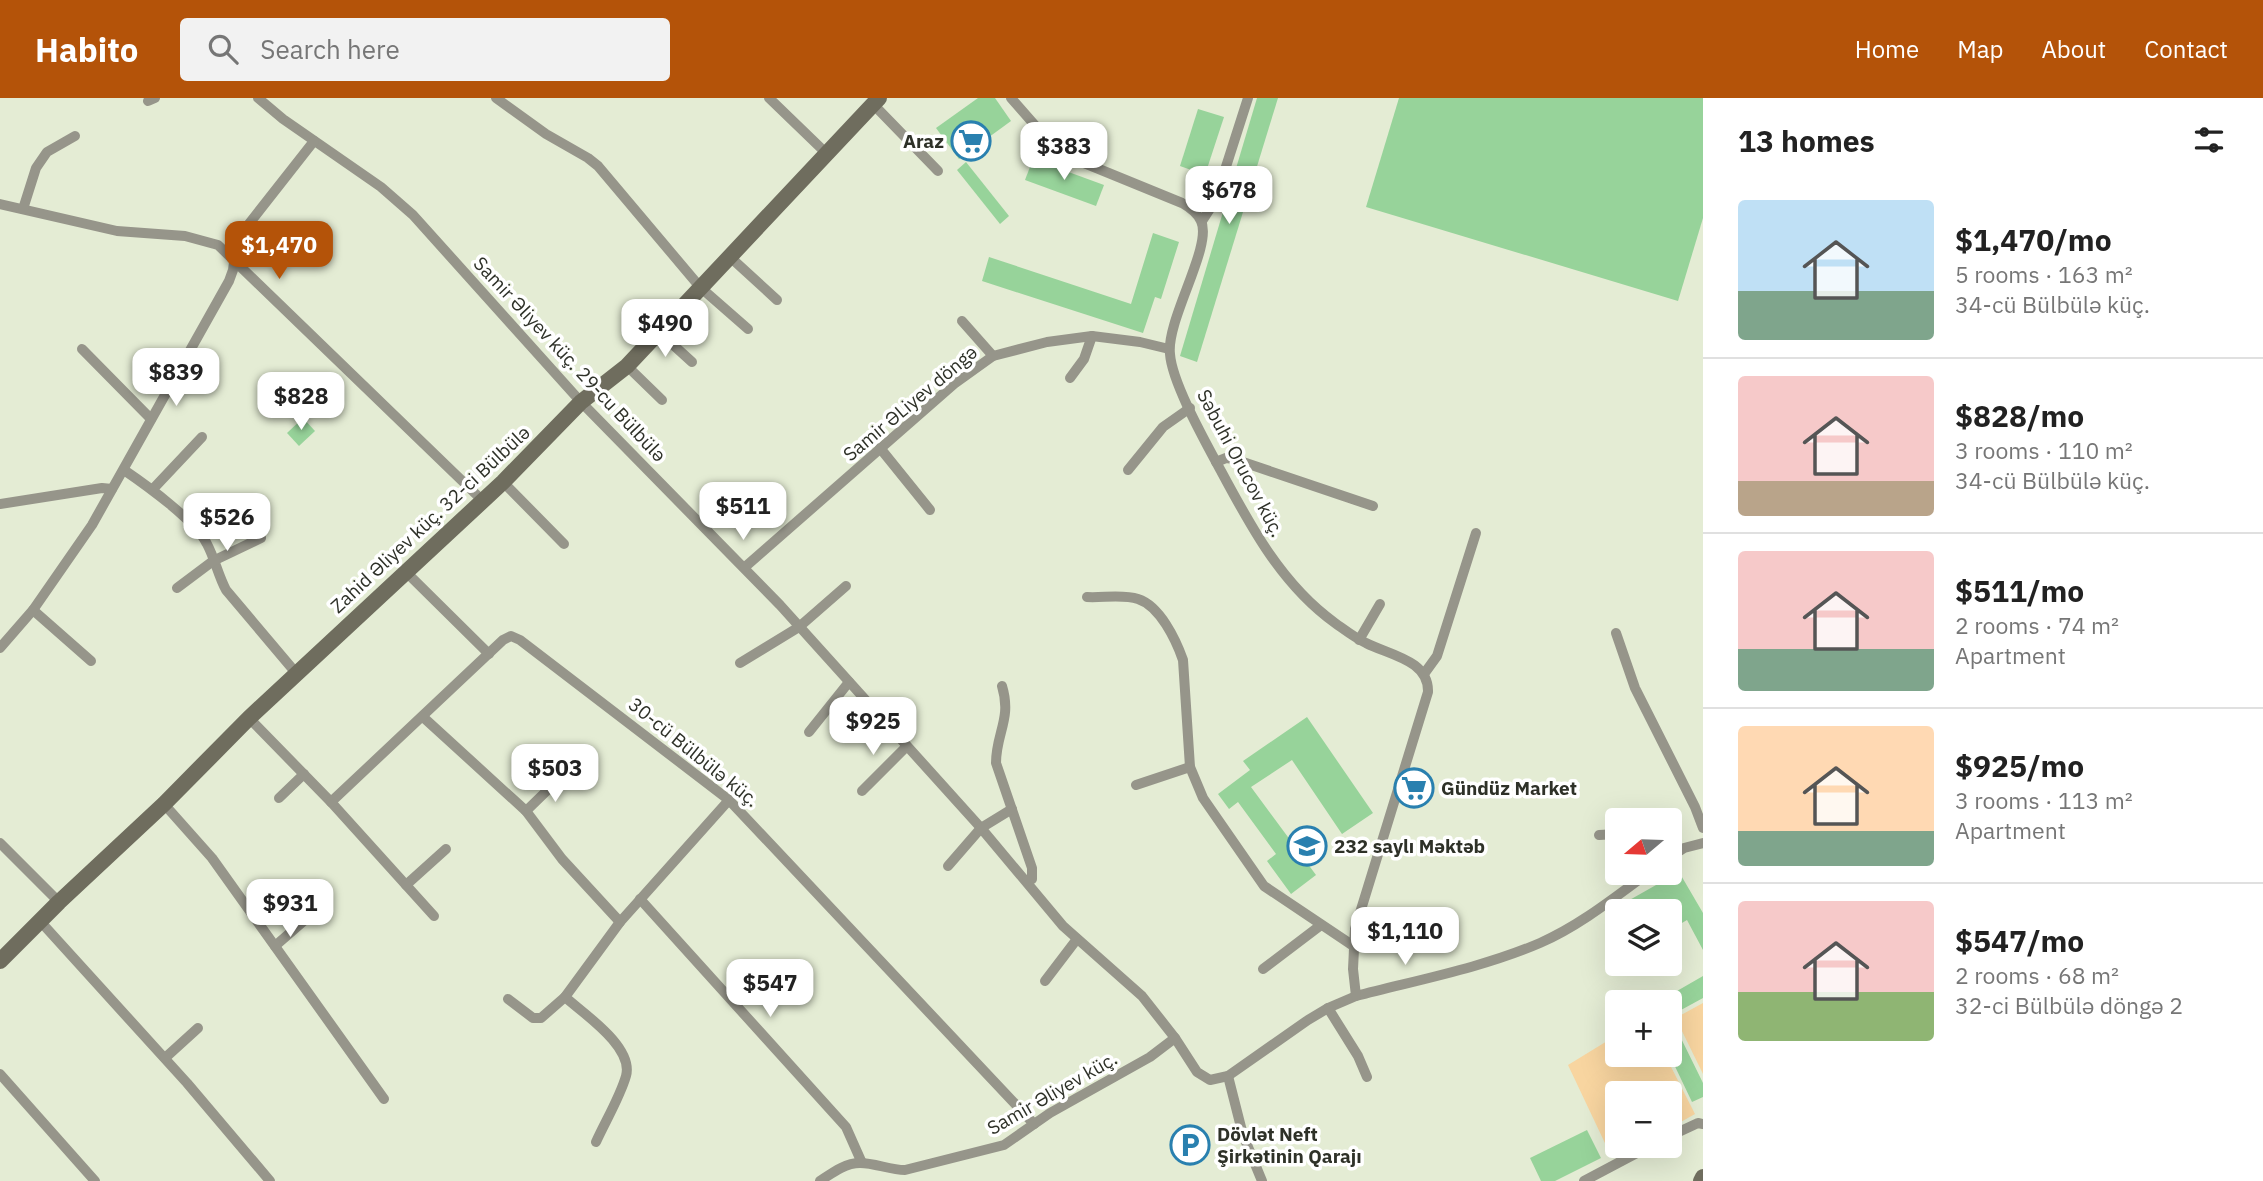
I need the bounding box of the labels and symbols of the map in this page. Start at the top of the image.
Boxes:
supermarket icon: Araz [950,120,992,162]
pin: $383 [1023,122,1105,182]
place label: Araz [903,129,944,153]
pin: $678 [1188,166,1270,226]
pin: $1,470 [222,222,336,281]
street label: Samir Əliyev küç. 29-cu Bülbülə [469,251,671,467]
pin: $490 [624,300,706,359]
street label: Samir ƏLiyev döngə [838,340,982,466]
pin: $839 [135,348,217,408]
pin: $828 [260,372,342,432]
street label: Səbuhi Orucov küç. [1192,385,1290,541]
street label: Zahid Əliyev küç. 32-ci Bülbülə [325,420,535,618]
pin: $511 [702,482,784,542]
pin: $526 [186,494,268,553]
street label: 30-cü Bülbülə küç. [624,692,764,812]
pin: $925 [832,698,914,757]
pin: $503 [514,744,596,804]
supermarket icon: Gündüz Market [1393,767,1435,809]
place label: Gündüz Market [1441,776,1577,800]
north arrow [1605,808,1682,886]
school or university icon: 232 saylı Məktəb [1286,825,1328,867]
place label: 232 saylı Məktəb [1334,834,1485,858]
pin: $931 [249,880,331,939]
pin: $1,110 [1348,908,1462,967]
pin: $547 [729,960,811,1019]
street label: Samir Əliyev küç. [983,1046,1121,1140]
place label: Dövlət Neft Şirkətinin Qarajı [1217,1122,1362,1168]
parking icon: Dövlət Neft Şirkətinin Qarajı [1169,1124,1211,1166]

